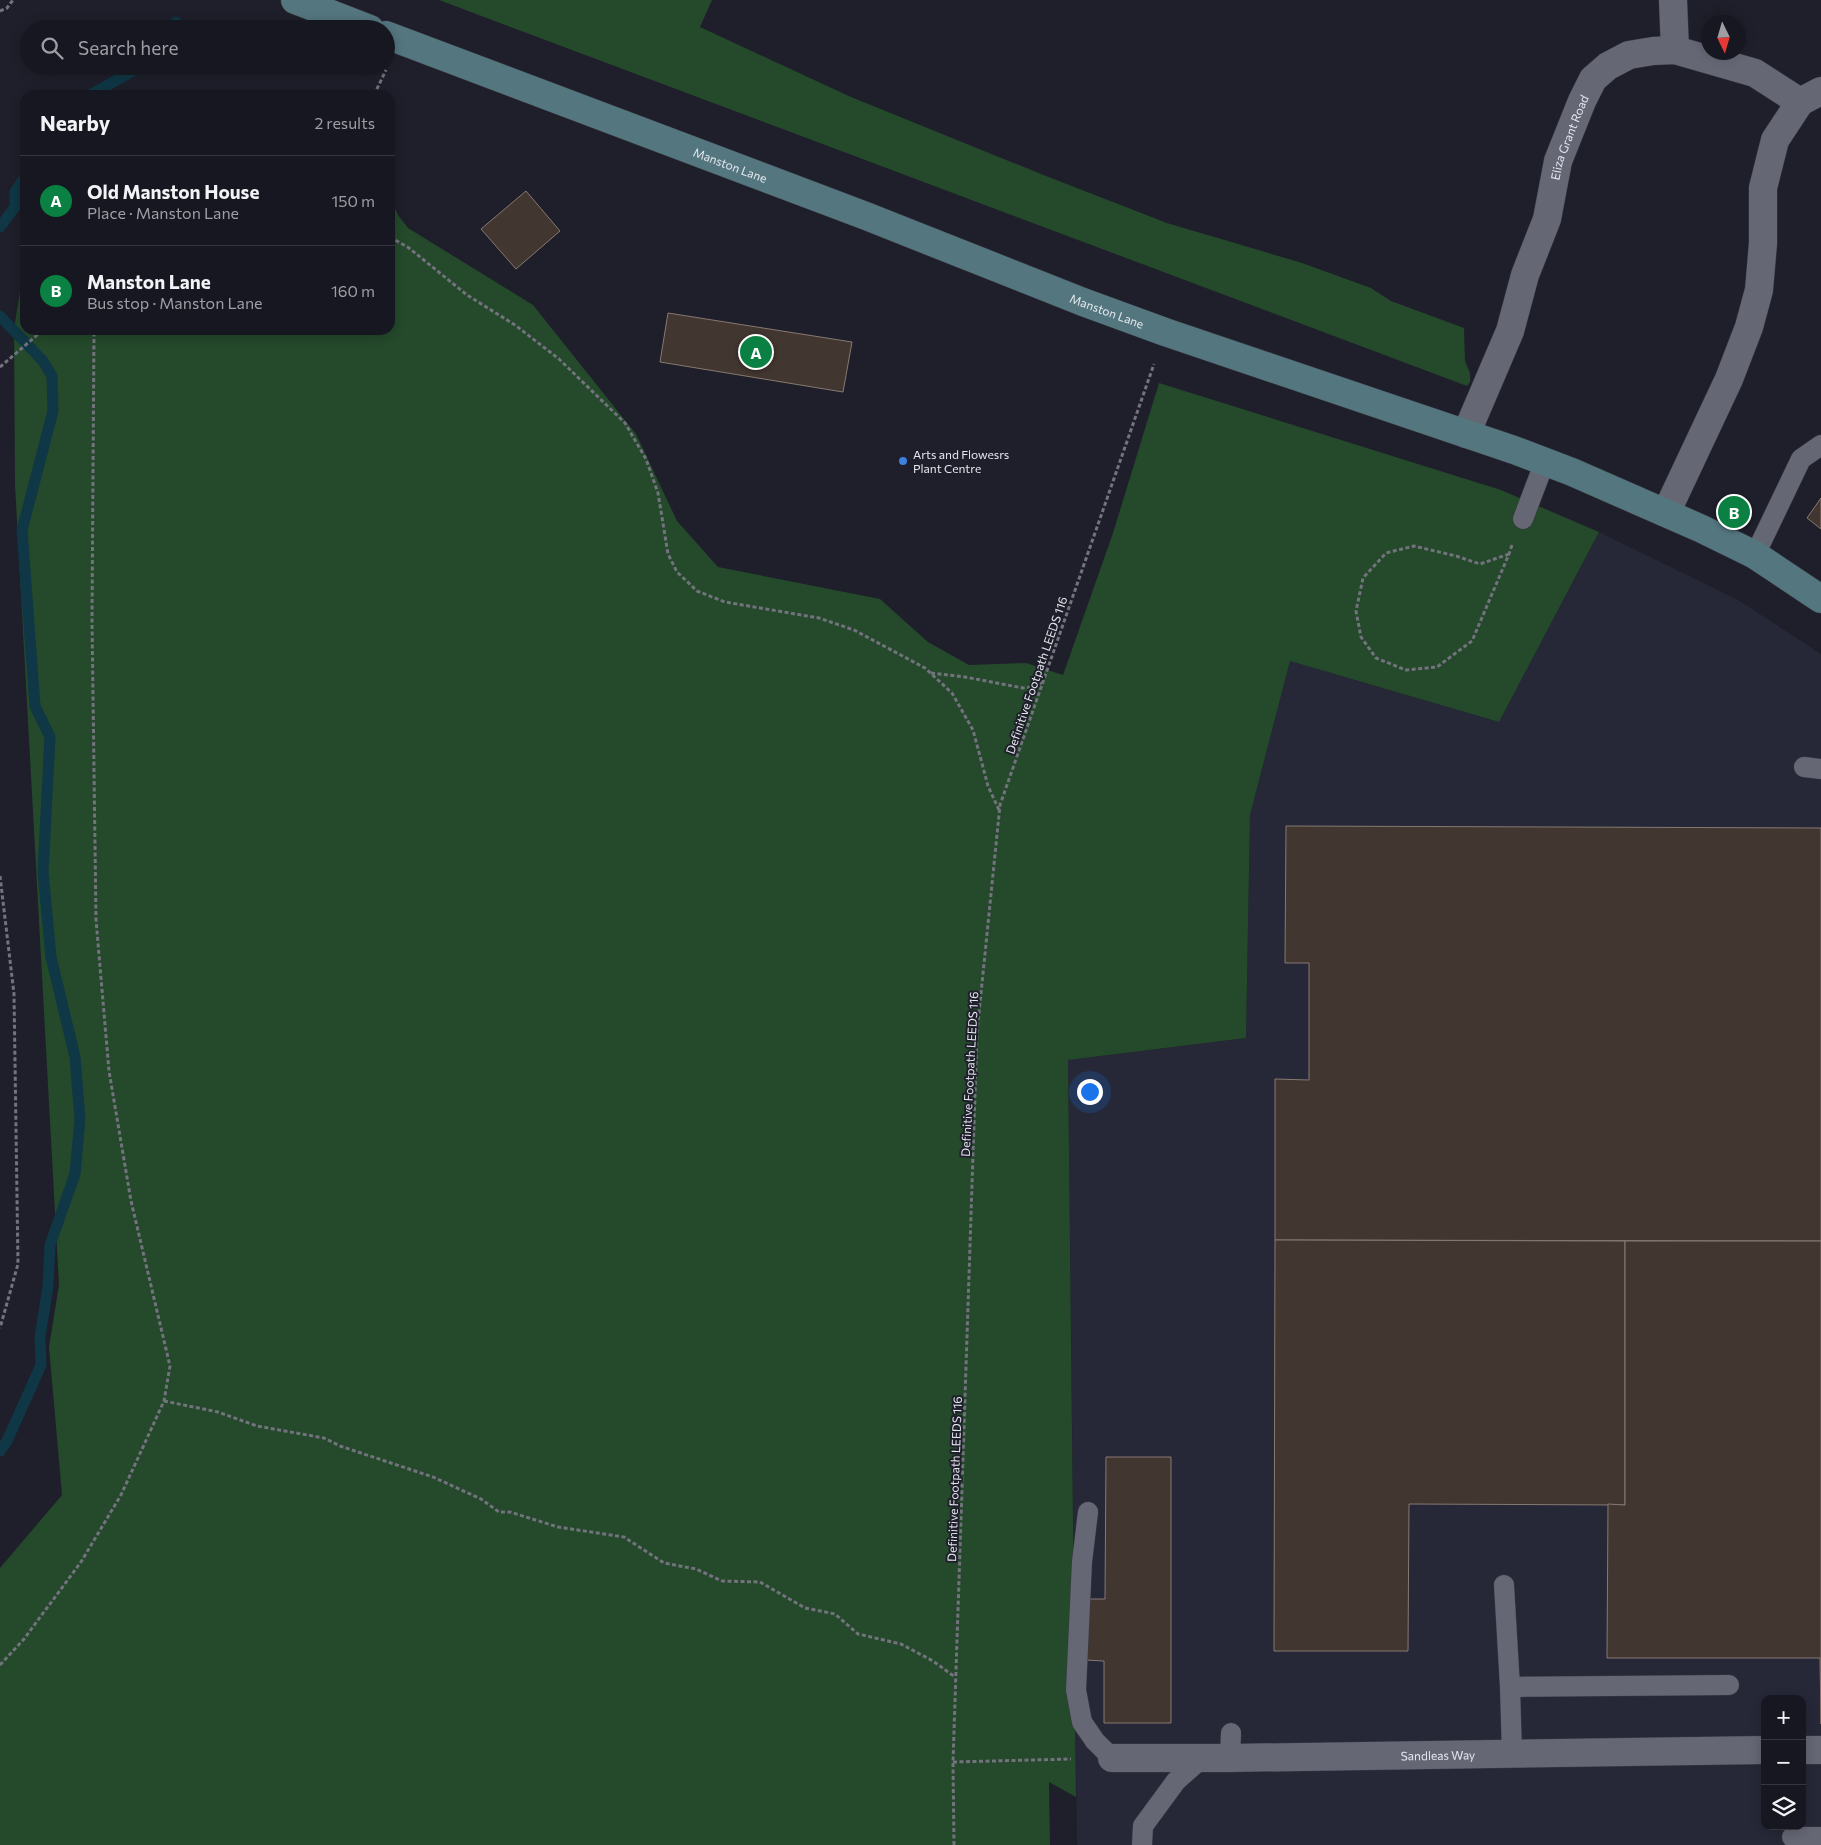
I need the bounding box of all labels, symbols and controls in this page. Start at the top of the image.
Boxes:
north arrow [1701,15,1746,60]
search box [20,20,395,75]
icon: search [38,34,66,62]
text: Search here [78,36,178,59]
street label: Eliza Grant Road [1548,92,1591,181]
text: Nearby [40,110,110,135]
text: 2 results [314,113,375,132]
street label: Manston Lane [692,145,769,185]
text: Old Manston House [87,180,259,203]
text: A [50,191,62,210]
text: 150 m [332,191,375,210]
text: Place · Manston Lane [87,203,239,222]
text: Manston Lane [87,270,211,293]
text: B [51,281,61,300]
text: 160 m [331,281,375,300]
street label: Manston Lane [1068,291,1146,331]
text: Bus stop · Manston Lane [87,293,263,312]
pin: A [740,333,772,371]
place label: Arts and Flowesrs Plant Centre [913,447,1009,475]
marker: Arts and Flowesrs Plant Centre [897,455,909,467]
pin: B [1718,493,1750,531]
street label: Definitive Footpath LEEDS 116 [1002,594,1070,756]
street label: Definitive Footpath LEEDS 116 [958,991,980,1157]
your location [1077,1079,1103,1105]
street label: Definitive Footpath LEEDS 116 [944,1396,964,1562]
map controls [1761,1695,1806,1830]
button: + [1761,1695,1806,1740]
button: − [1761,1740,1806,1785]
street label: Sandleas Way [1401,1747,1475,1762]
button: layers [1761,1785,1806,1830]

